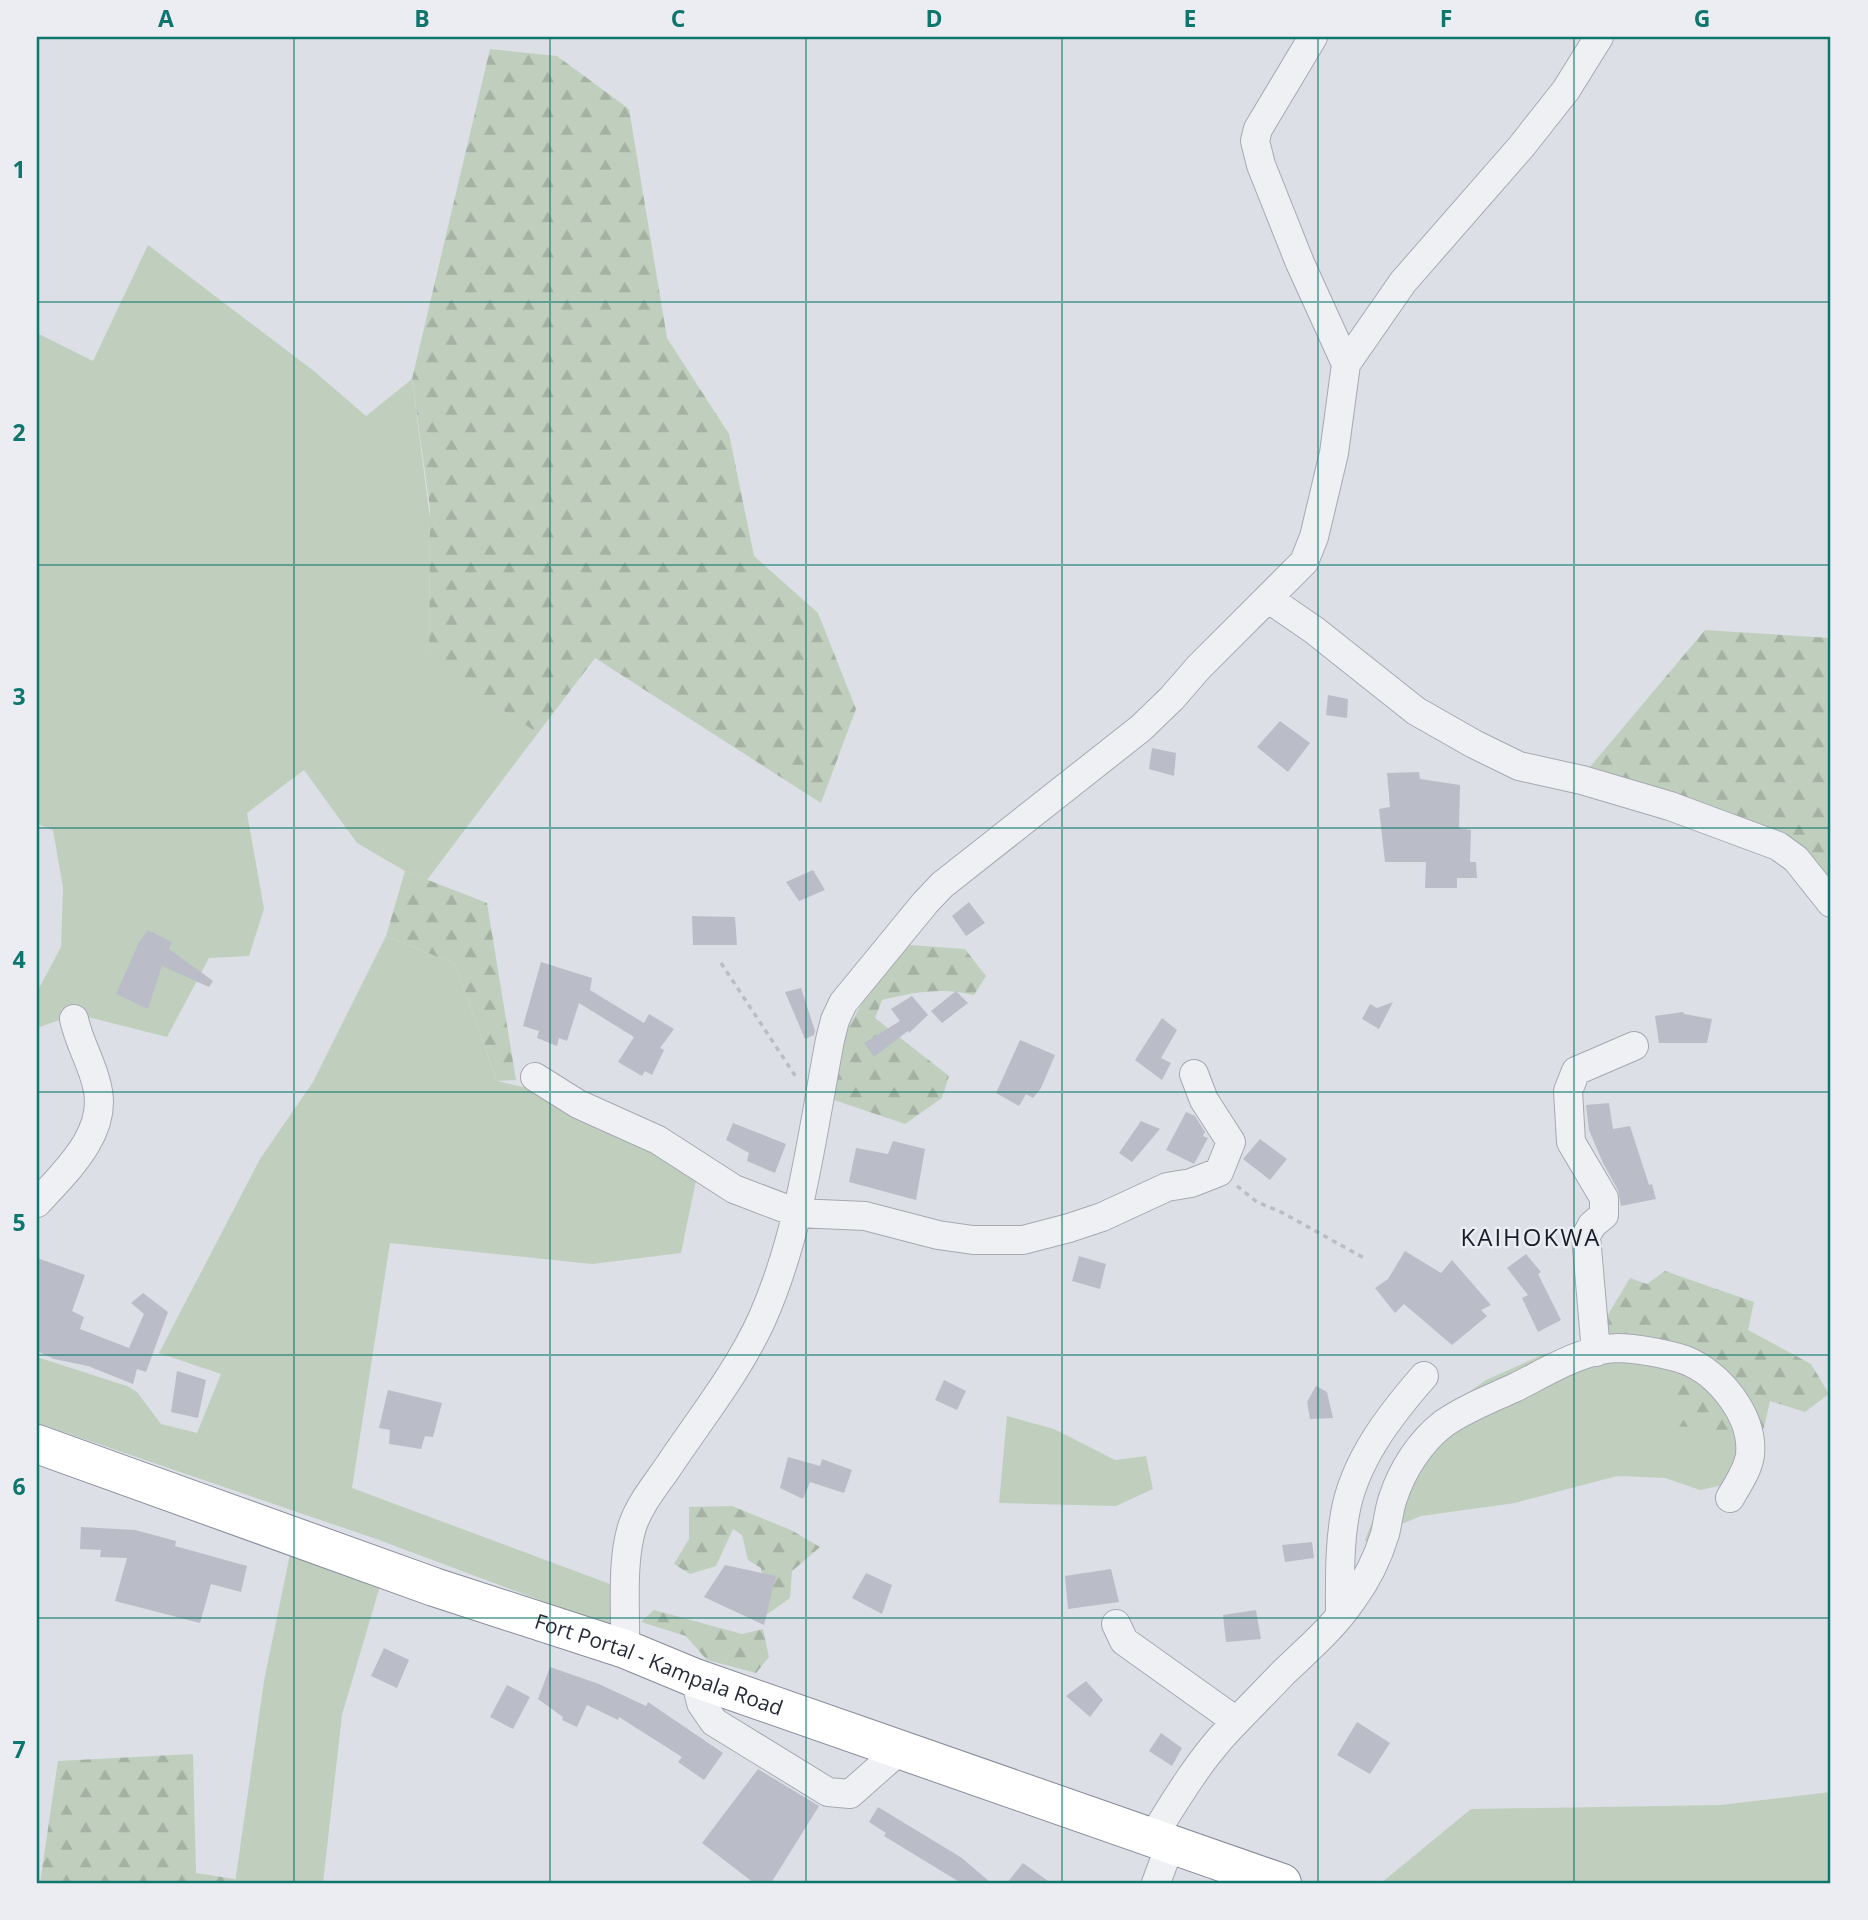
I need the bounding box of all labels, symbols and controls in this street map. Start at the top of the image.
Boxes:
text: A [158,2,174,34]
text: B [414,2,430,34]
text: C [671,2,685,34]
text: D [925,2,943,34]
text: E [1184,2,1196,34]
text: F [1440,2,1452,34]
text: G [1694,2,1710,34]
text: 1 [12,153,26,185]
text: 2 [12,416,26,448]
text: 3 [12,680,26,712]
text: 4 [12,943,26,975]
text: 5 [12,1206,26,1238]
district label: KAIHOKWA [1461,1220,1601,1253]
text: 6 [12,1470,26,1502]
street label: Fort Portal - Kampala Road [531,1607,787,1722]
text: 7 [12,1733,26,1765]

